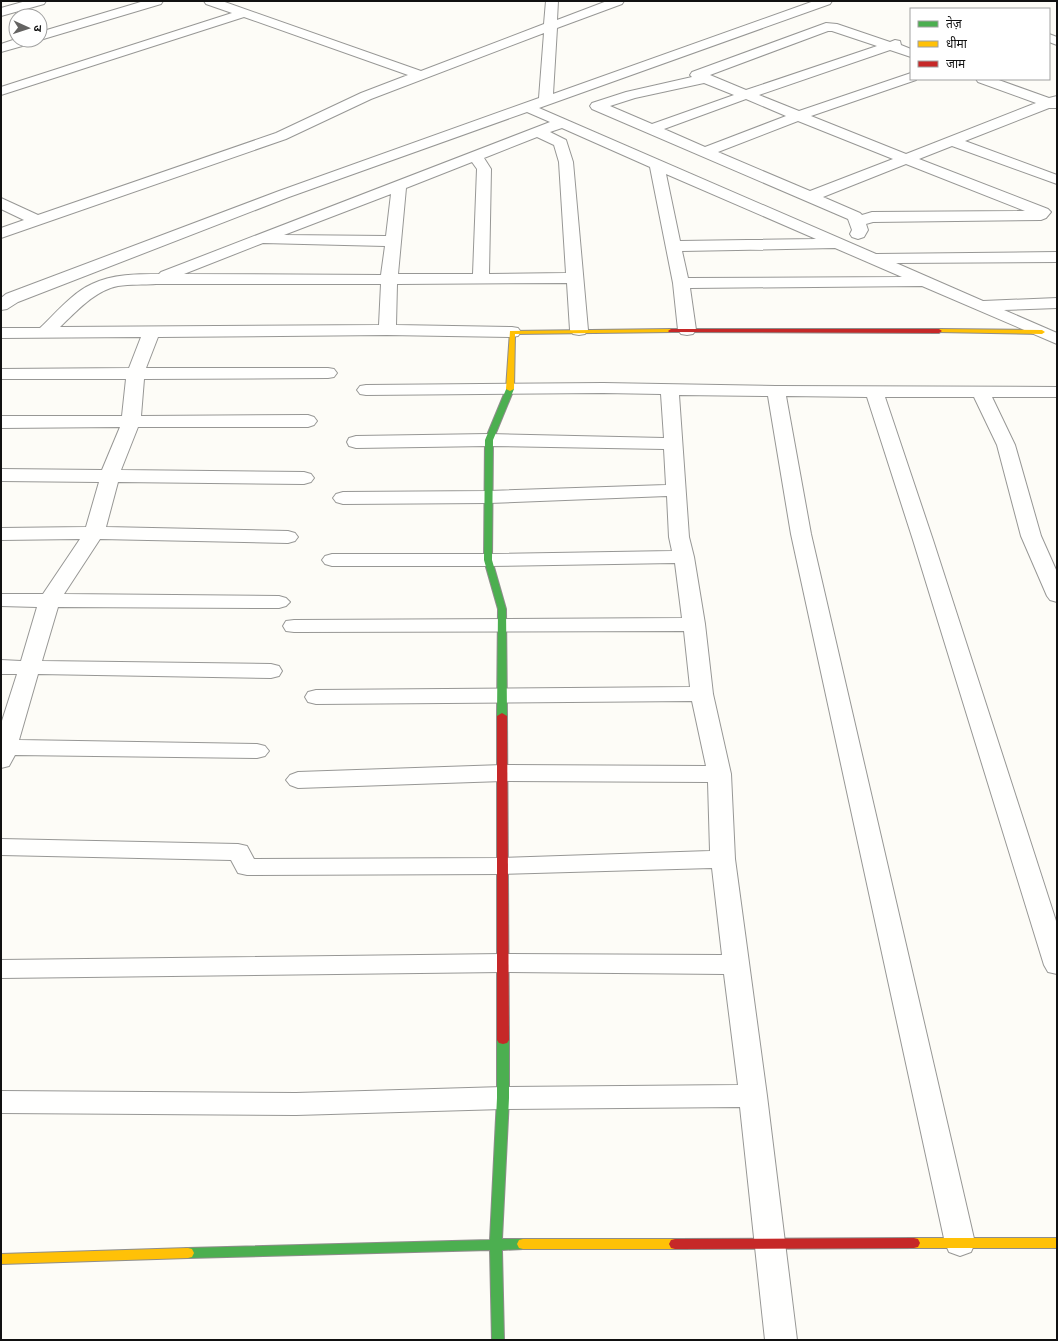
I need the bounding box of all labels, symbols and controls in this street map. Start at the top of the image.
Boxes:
north arrow [8,8,48,48]
legend [910,8,1050,80]
text: तेज़ [946,16,963,31]
text: उ [31,25,45,33]
text: धीमा [946,36,968,51]
text: जाम [946,56,966,71]

